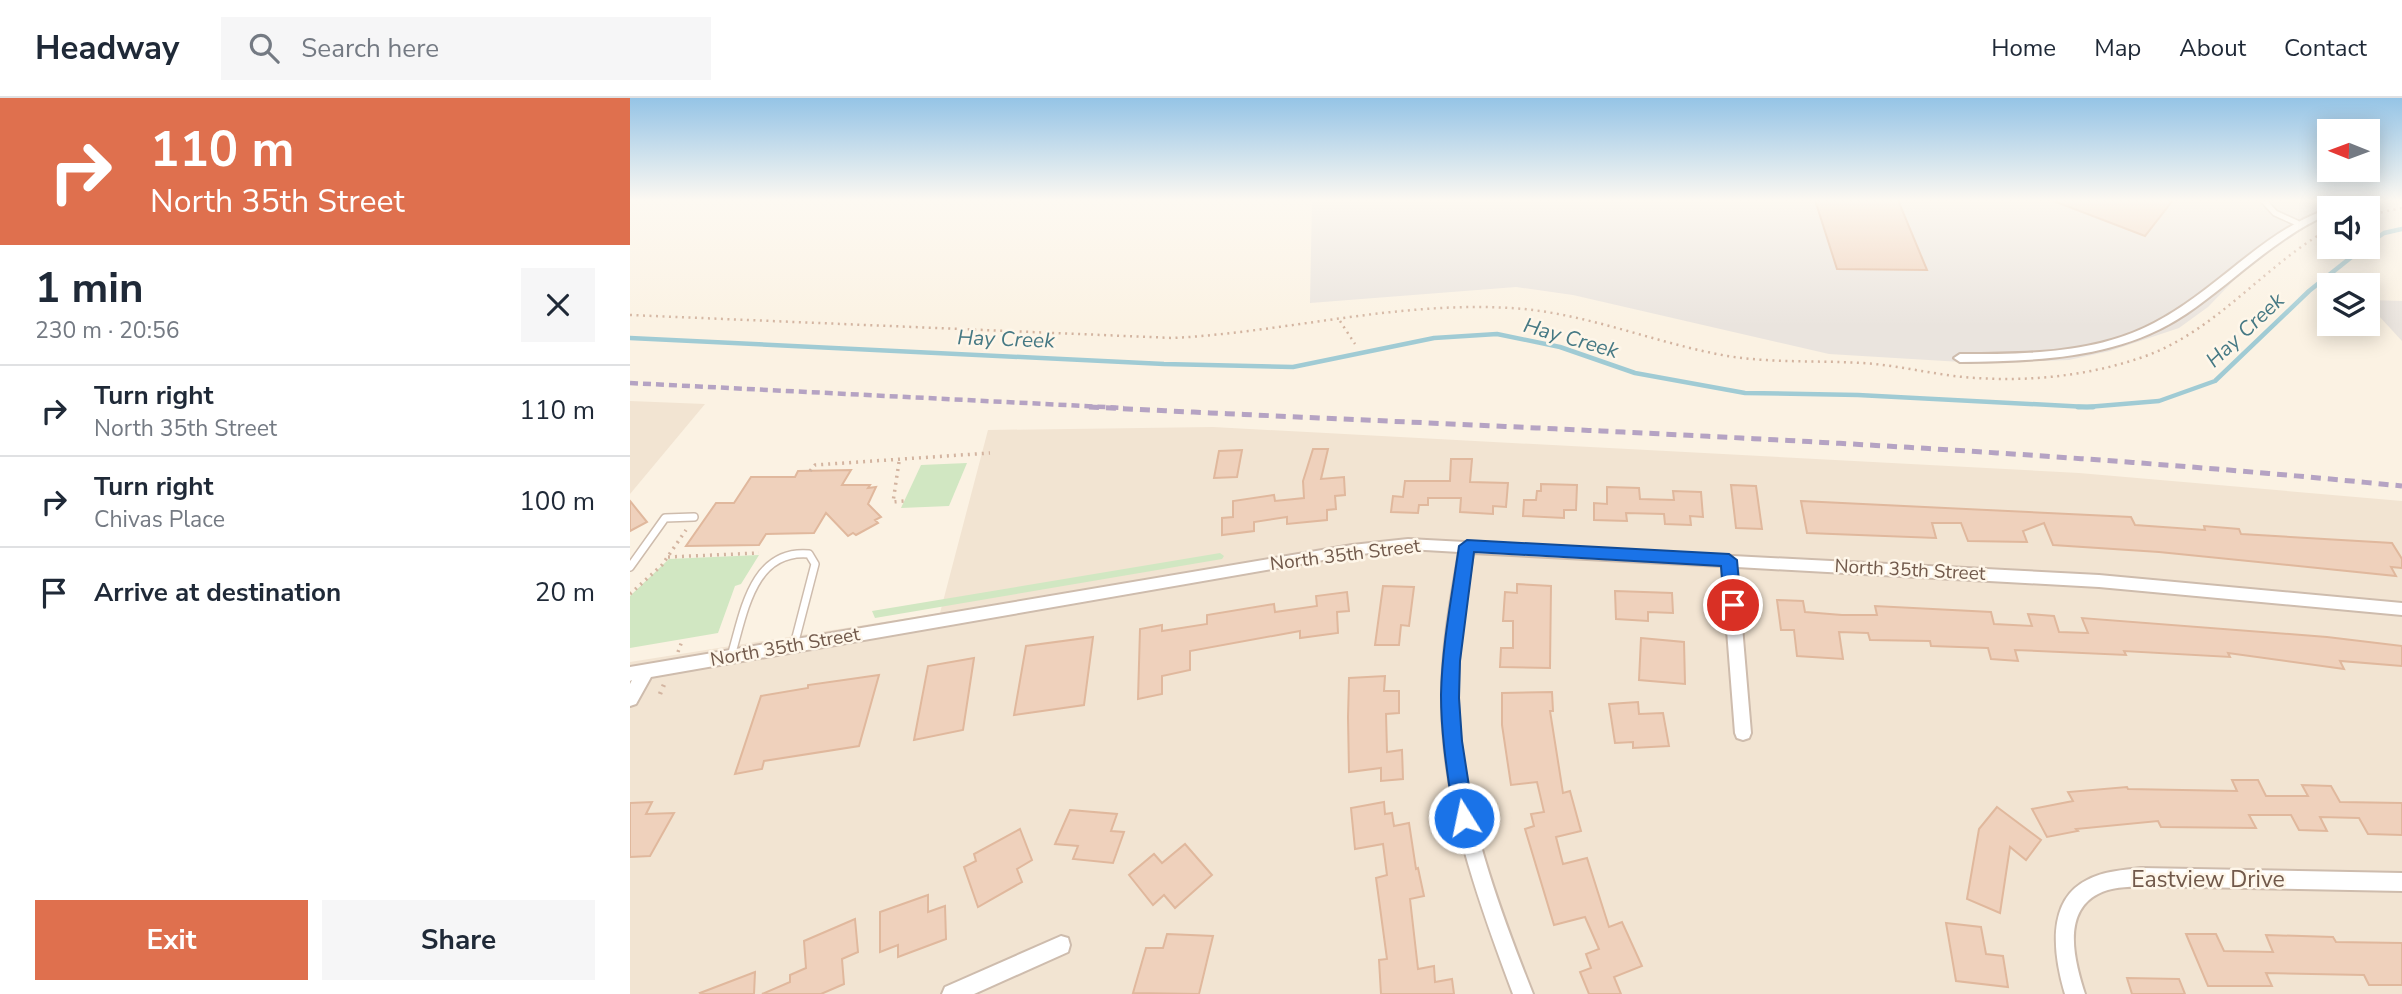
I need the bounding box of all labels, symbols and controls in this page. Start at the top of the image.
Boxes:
search box [221,17,711,80]
text: Headway [35,26,179,71]
icon: search [245,29,283,67]
text: Search here [301,31,439,66]
text: Home [1991,32,2056,64]
text: Map [2094,32,2141,64]
text: About [2179,32,2246,64]
text: Contact [2284,32,2367,64]
text: 110 m [150,116,294,183]
north arrow [2317,119,2380,182]
map controls [2317,119,2380,336]
icon: right [35,126,126,217]
text: North 35th Street [150,180,405,223]
button: sound [2317,196,2380,259]
text: 1 min [35,260,144,317]
button: close [521,268,595,342]
button: layers [2317,273,2380,336]
water label: Hay Creek [2200,286,2291,374]
water label: Hay Creek [1520,311,1622,365]
text: 230 m · 20:56 [35,315,180,346]
water label: Hay Creek [957,323,1056,355]
text: Turn right [94,378,213,413]
icon: right [35,392,73,430]
text: 110 m [519,393,595,428]
text: North 35th Street [94,413,277,444]
text: Turn right [94,469,213,504]
icon: right [35,483,73,521]
text: 100 m [519,484,595,519]
text: Chivas Place [94,504,225,535]
street label: North 35th Street [1268,533,1422,577]
street label: North 35th Street [1834,553,1987,587]
icon: arrive [35,574,73,612]
text: Arrive at destination [94,575,341,610]
text: 20 m [535,575,595,610]
pin [1703,575,1763,635]
icon: arrive [1714,586,1752,624]
street label: North 35th Street [708,621,862,673]
position arrow [1427,781,1501,855]
street label: Eastview Drive [2131,864,2285,895]
button: Exit [35,900,308,980]
button: Share [322,900,595,980]

